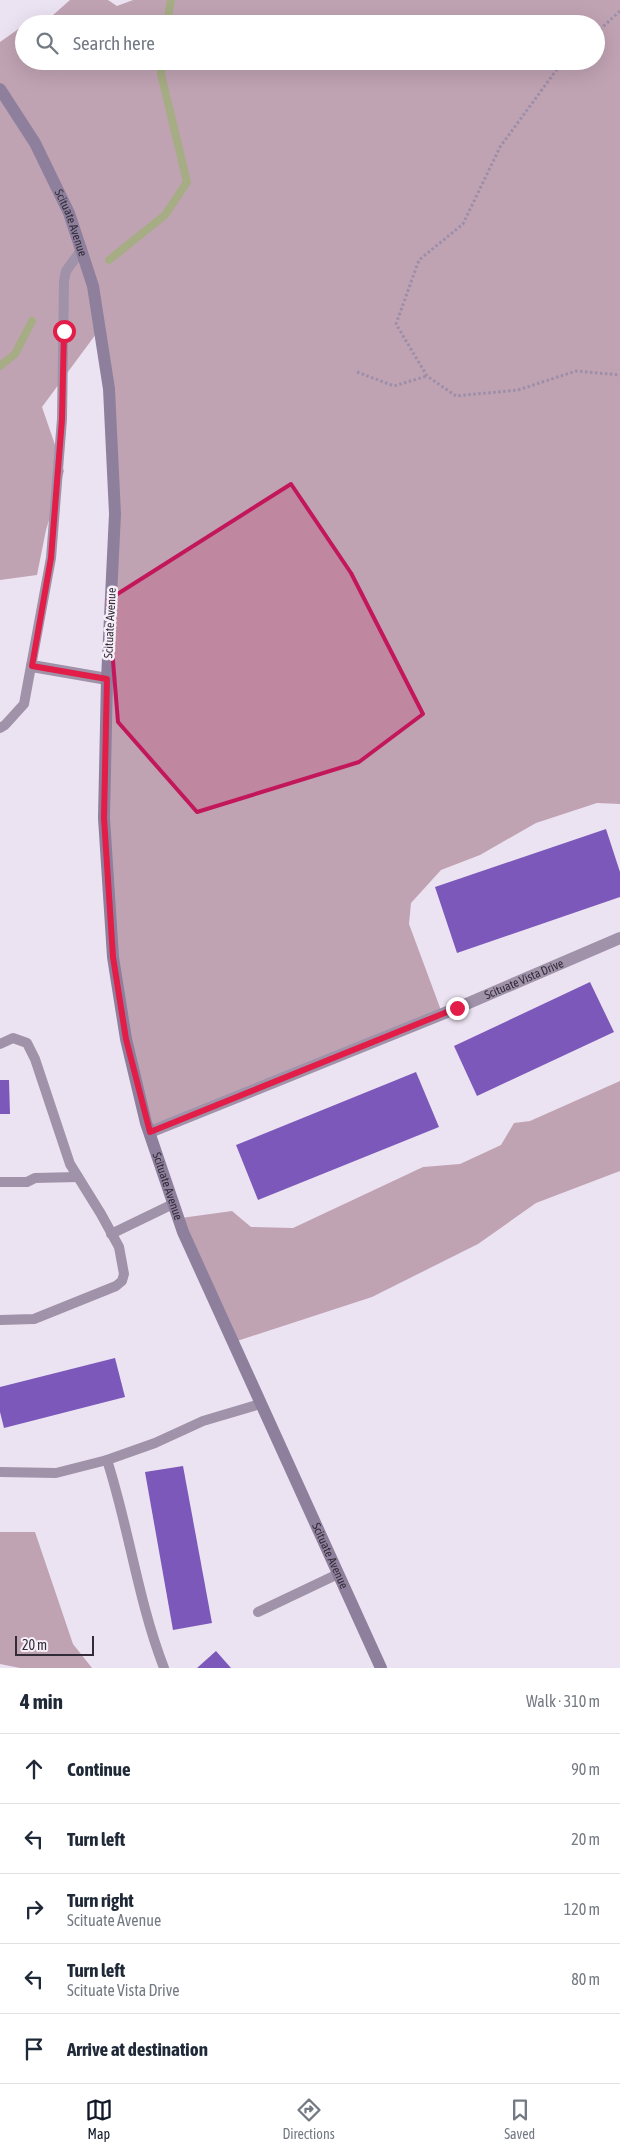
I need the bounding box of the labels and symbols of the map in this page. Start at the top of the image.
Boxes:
street label: Scituate Avenue [52,187,90,258]
route start [53,320,76,343]
street label: Scituate Avenue [101,587,119,659]
street label: Scituate Vista Drive [482,956,566,1002]
route end [446,997,469,1020]
street label: Scituate Avenue [149,1150,185,1222]
street label: Scituate Avenue [309,1521,351,1591]
scale bar [15,1633,94,1656]

